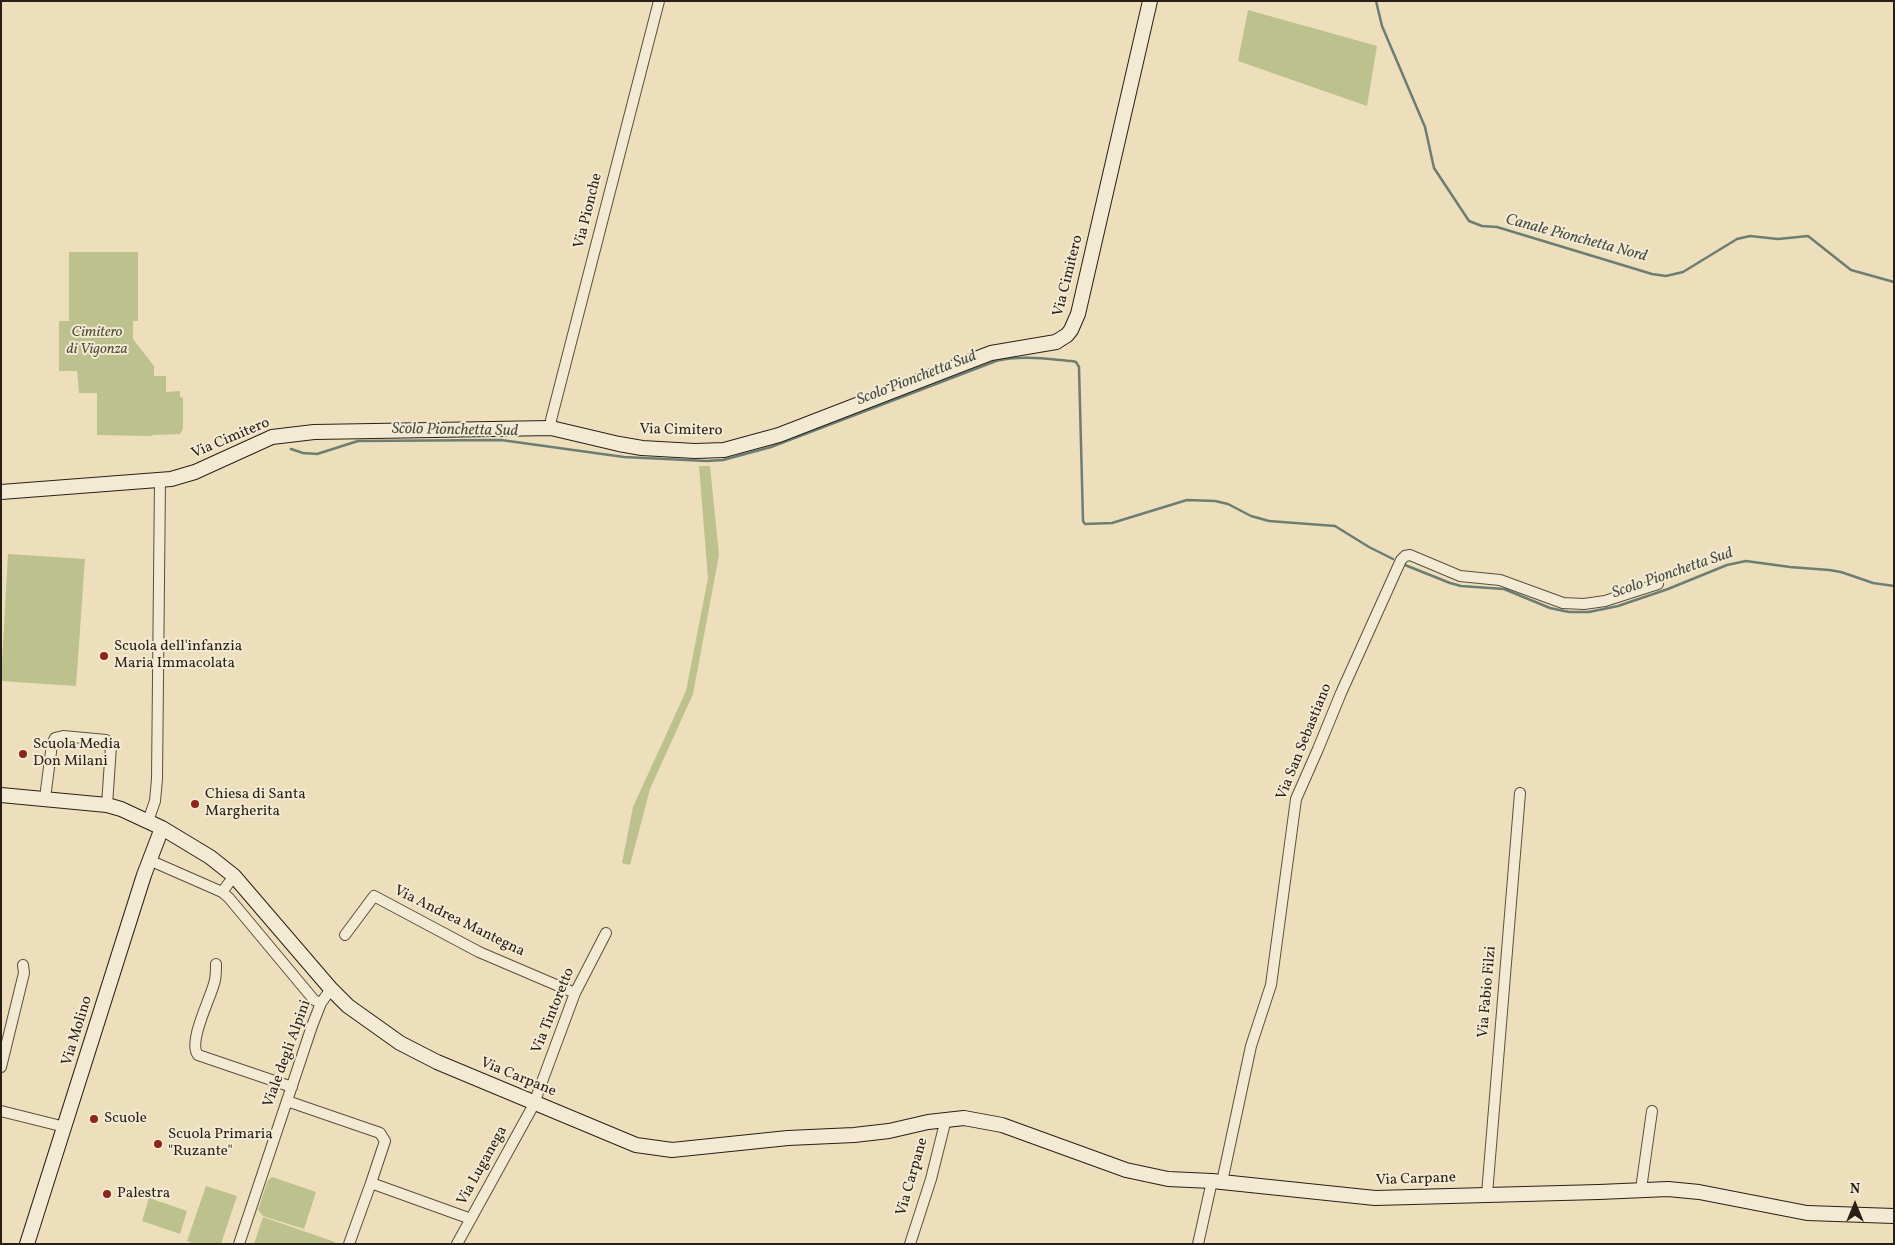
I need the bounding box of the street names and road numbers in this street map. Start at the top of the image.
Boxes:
street label: Via Pionche [571,171,607,251]
street label: Via Cimitero [1050,233,1088,319]
street label: Via Cimitero [189,414,273,464]
street label: Via Cimitero [639,421,723,441]
street label: Via San Sebastiano [1273,681,1337,803]
street label: Via Andrea Mantegna [391,883,527,961]
street label: Via Fabio Filzi [1475,945,1501,1039]
street label: Via Tintoretto [529,966,579,1056]
street label: Via Molino [59,994,97,1068]
street label: Viale degli Alpini [260,998,316,1110]
street label: Via Carpane [477,1055,559,1101]
street label: Via Luganega [454,1123,512,1209]
street label: Via Carpane [893,1136,933,1218]
street label: Via Carpane [1376,1170,1456,1190]

